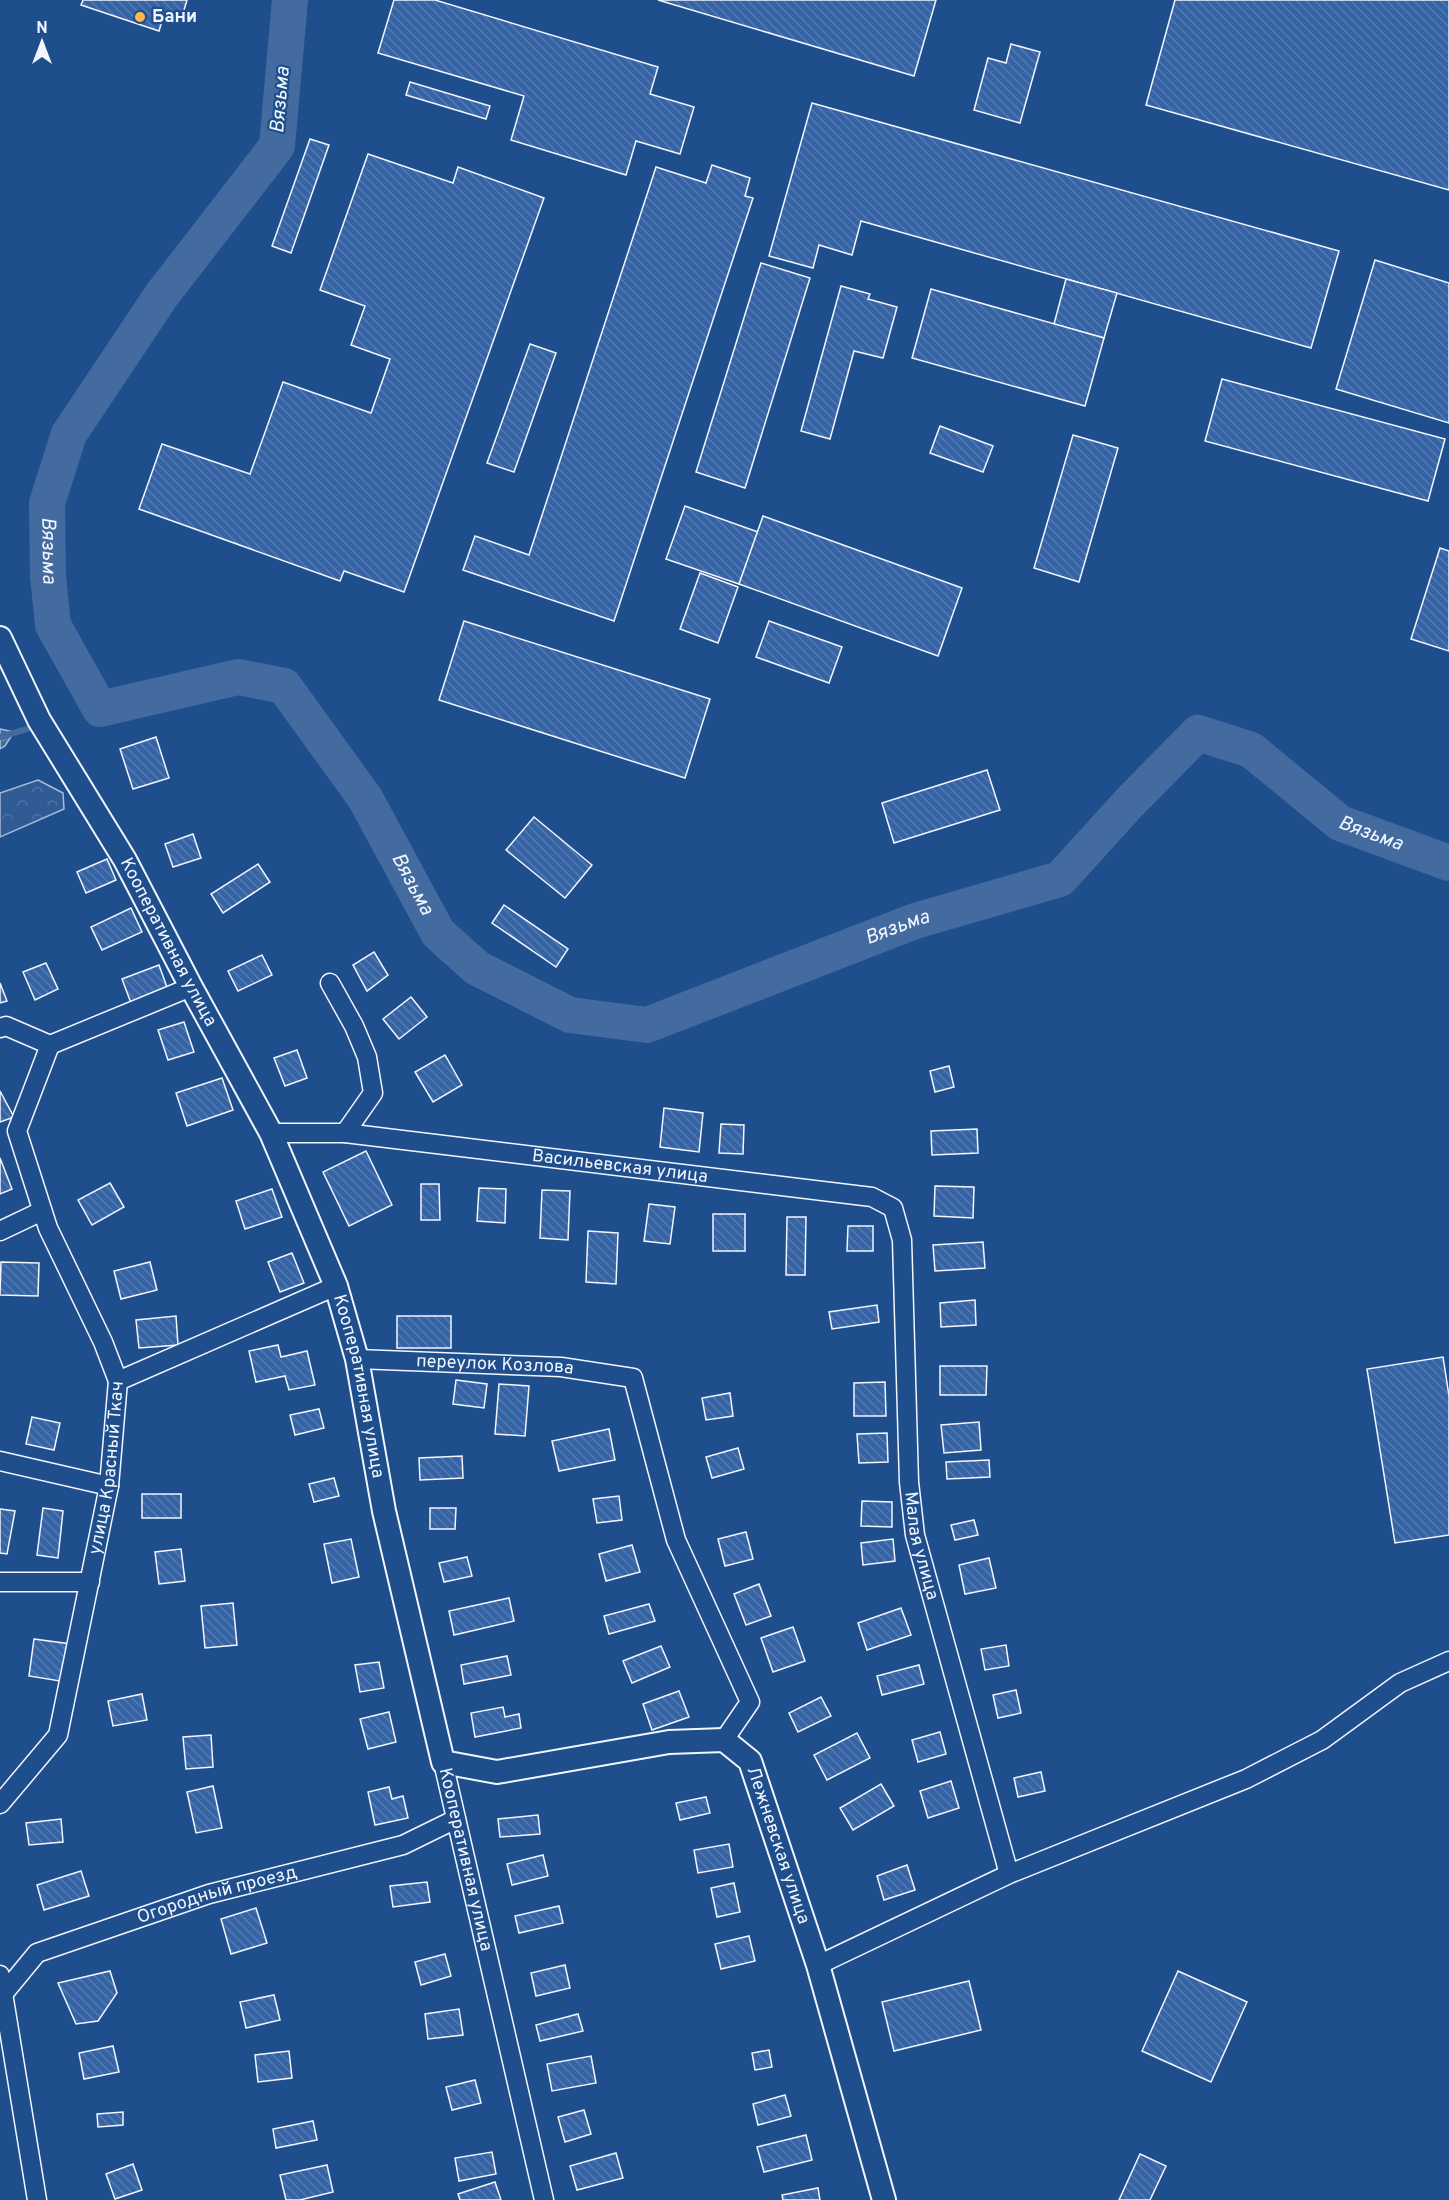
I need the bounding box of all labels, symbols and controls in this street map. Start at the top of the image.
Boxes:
place label: Бани [152,6,197,29]
marker: Бани [133,10,147,24]
north arrow [12,12,72,72]
text: N [36,19,48,39]
water label: Вязьма [265,65,297,134]
water label: Вязьма [34,517,62,586]
water label: Вязьма [1334,810,1407,858]
water label: Вязьма [384,849,439,921]
street label: Кооперативная улица [114,854,222,1031]
water label: Вязьма [861,904,933,952]
street label: Васильевская улица [531,1144,709,1188]
street label: Кооперативная улица [328,1292,389,1480]
street label: переулок Козлова [416,1350,575,1380]
street label: улица Красный Ткач [84,1380,129,1557]
street label: Малая улица [899,1490,944,1603]
street label: Лежневская улица [741,1764,815,1927]
street label: Кооперативная улица [433,1766,498,1953]
street label: Огородный проезд [134,1861,300,1929]

